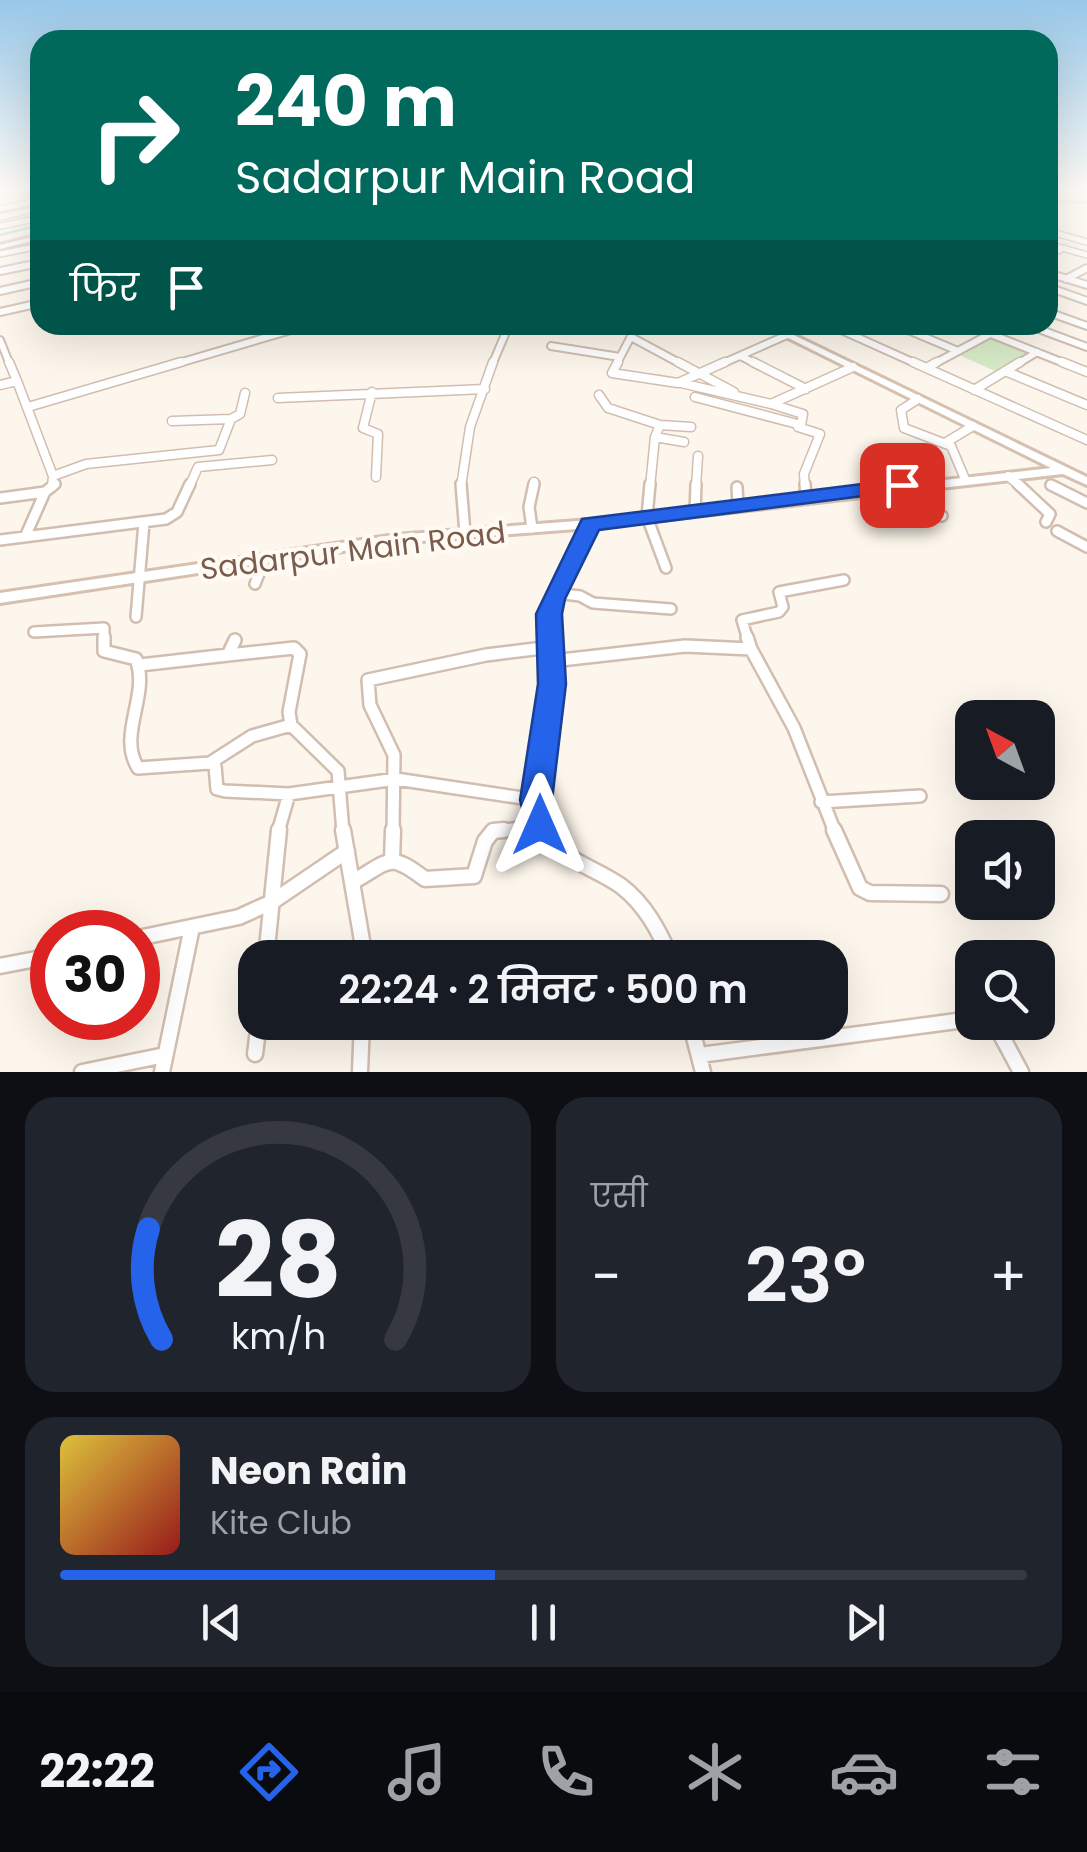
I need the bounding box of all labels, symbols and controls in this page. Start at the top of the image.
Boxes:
text: 240 m [235,52,457,151]
icon: right [70,70,200,200]
text: Sadarpur Main Road [235,146,696,209]
icon: arrive [159,260,214,315]
text: फिर [70,261,139,314]
pin [860,443,945,528]
icon: arrive [875,458,930,513]
street label: Sadarpur Main Road [198,510,508,591]
north arrow [955,700,1055,800]
map controls [955,700,1055,1040]
position arrow [488,773,592,877]
button: sound [955,820,1055,920]
speed limit sign: 30 [30,910,160,1040]
button: search [955,940,1055,1040]
text: 22:24 · 2 मिनट · 500 m [339,963,747,1016]
text: एसी [591,1173,647,1218]
text: 28 [215,1188,341,1333]
text: 23° [745,1223,866,1328]
text: − [591,1238,621,1315]
text: + [989,1238,1027,1315]
text: km/h [230,1311,326,1362]
text: Neon Rain [210,1444,407,1497]
text: Kite Club [210,1500,352,1545]
icon: previous [194,1595,249,1650]
icon: pause [516,1595,571,1650]
icon: next [838,1595,893,1650]
icon: directions [234,1737,304,1807]
icon: music [382,1737,452,1807]
icon: phone [531,1737,601,1807]
icon: climate [680,1737,750,1807]
icon: car [829,1737,899,1807]
icon: filters [978,1737,1048,1807]
text: 22:22 [39,1740,155,1803]

